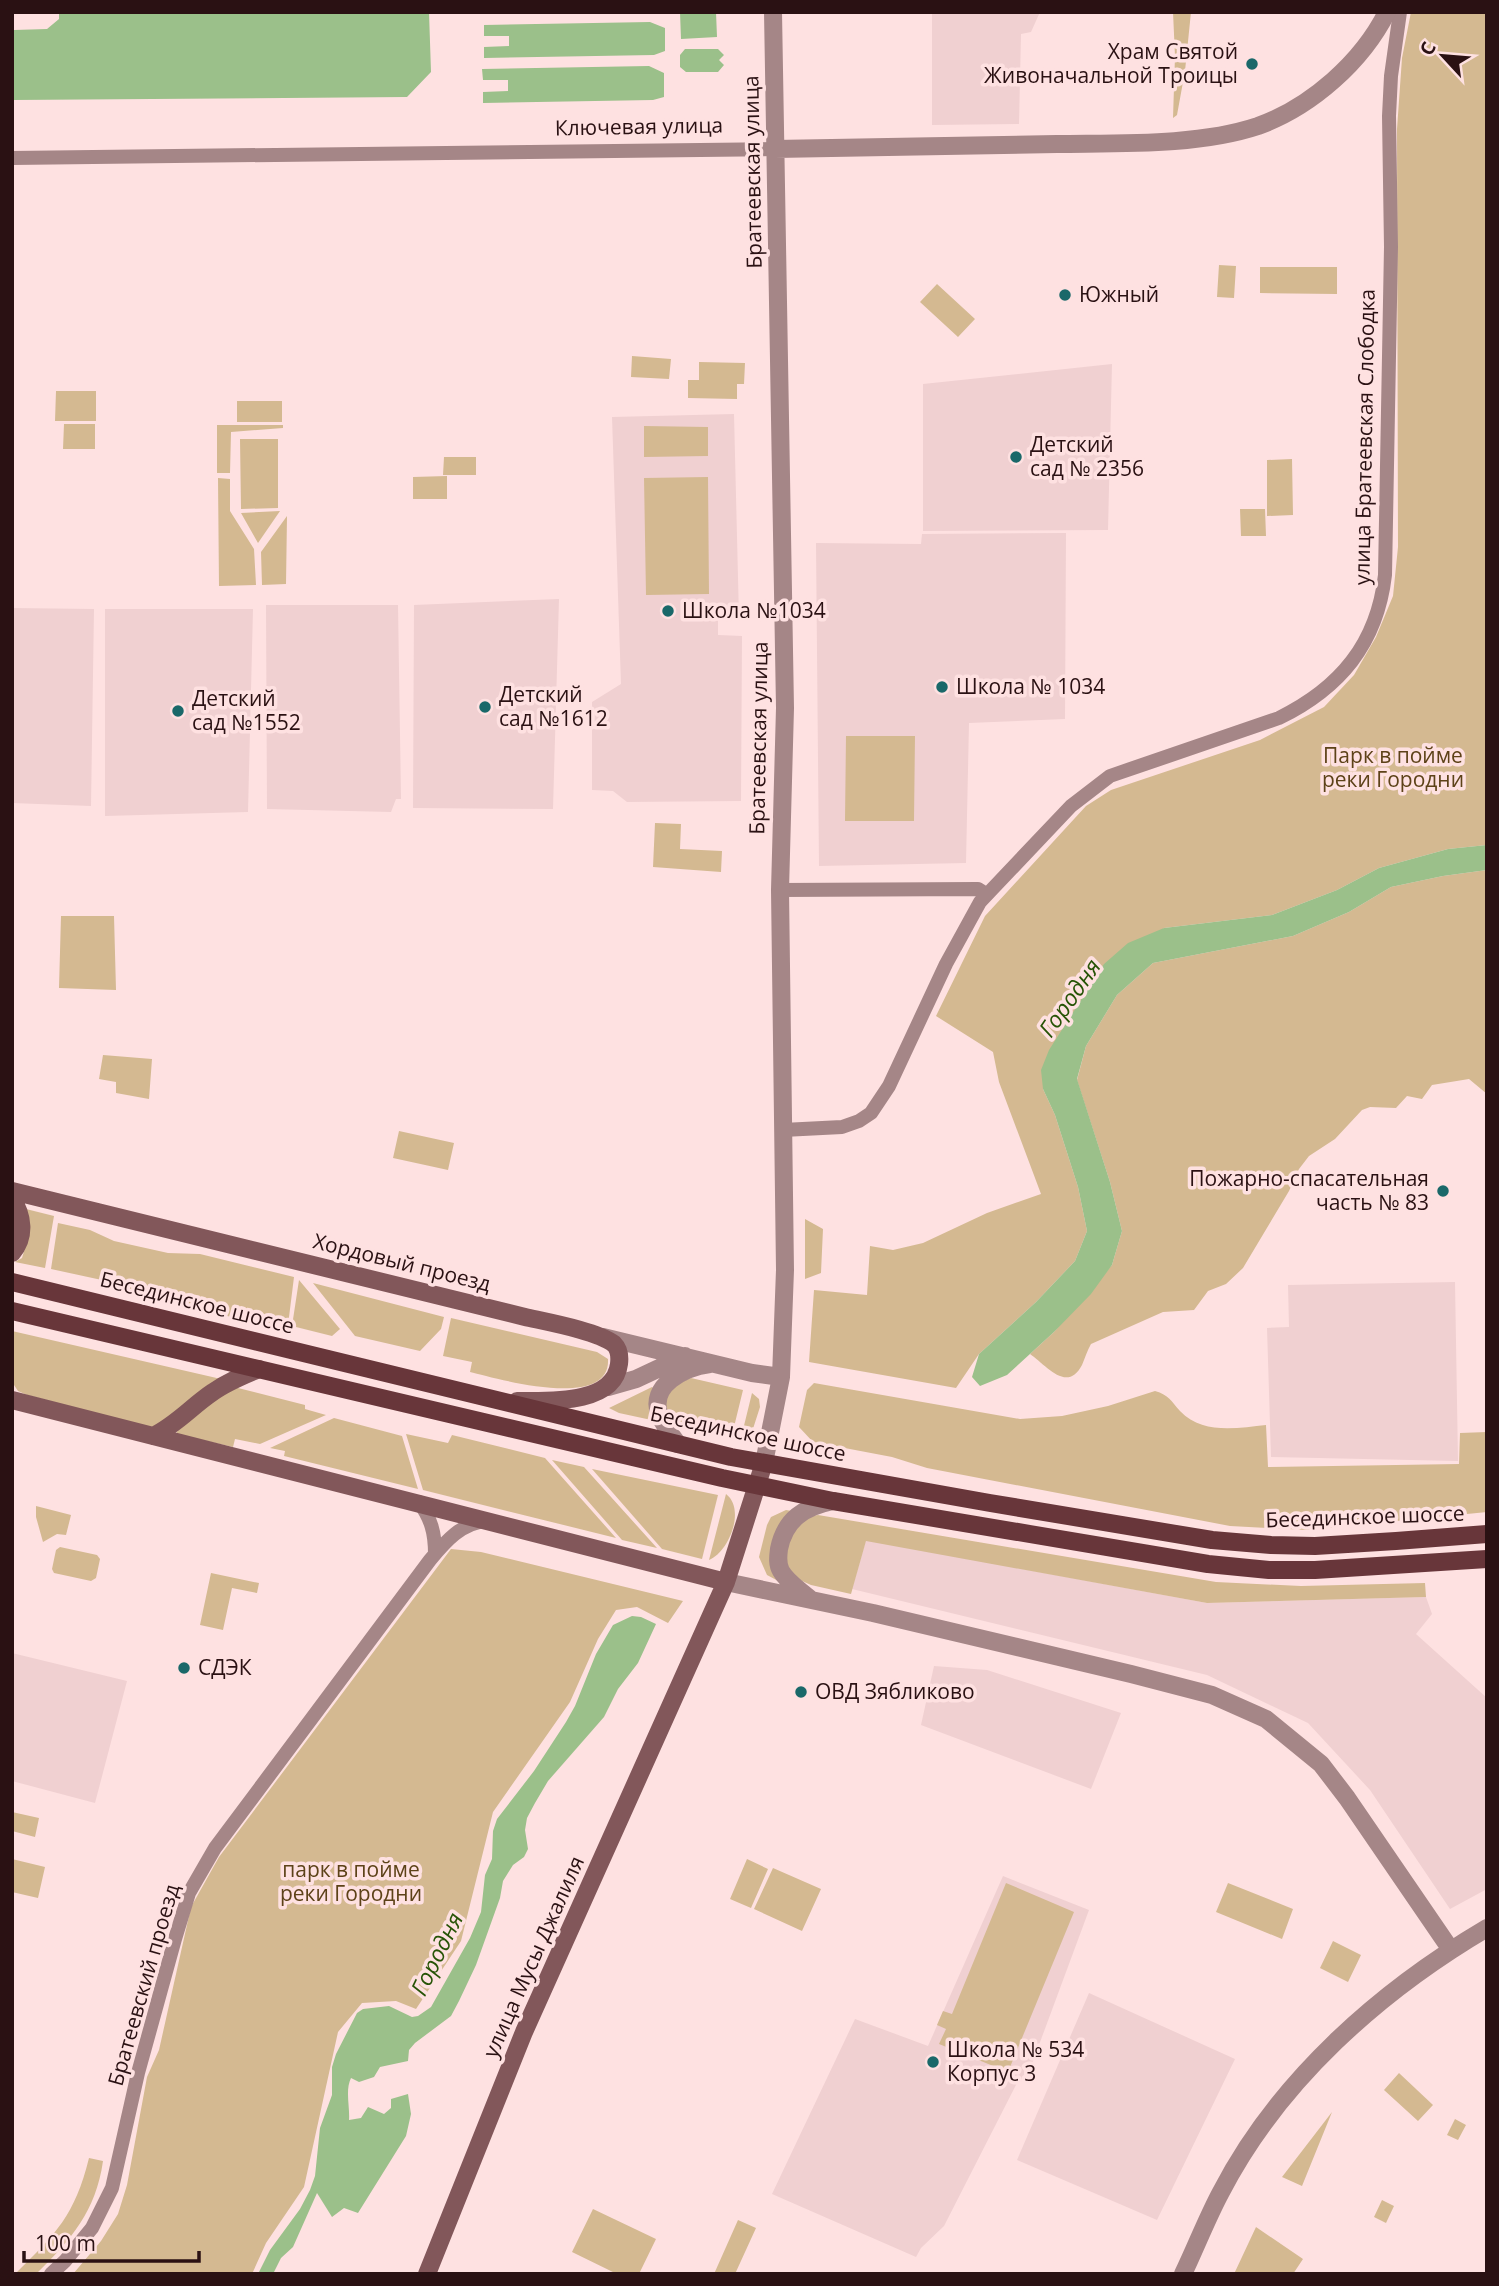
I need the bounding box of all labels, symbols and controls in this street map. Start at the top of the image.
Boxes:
north arrow [1408,21,1478,91]
place label: Храм Святой Живоначальной Троицы [984,37,1238,89]
text: С [1413,37,1442,60]
marker: Храм Святой Живоначальной Троицы [1244,56,1260,72]
street label: Братеевская улица [736,75,768,269]
street label: Ключевая улица [555,111,723,141]
place label: Южный [1079,280,1159,308]
marker: Южный [1057,287,1073,303]
street label: улица Братеевская Слободка [1347,289,1381,585]
place label: Детский сад № 2356 [1030,430,1144,482]
marker: Детский сад № 2356 [1008,449,1024,465]
place label: Школа №1034 [682,596,826,624]
marker: Школа №1034 [660,603,676,619]
street label: Братеевская улица [742,641,774,835]
place label: Школа № 1034 [956,672,1105,700]
marker: Школа № 1034 [934,679,950,695]
place label: Детский сад №1612 [499,680,608,732]
place label: Детский сад №1552 [192,684,301,736]
marker: Детский сад №1612 [477,699,493,715]
marker: Детский сад №1552 [170,703,186,719]
park label: Парк в пойме реки Городни [1322,741,1464,793]
water label: Городня [1031,952,1108,1043]
place label: Пожарно-спасательная часть № 83 [1189,1164,1429,1216]
marker: Пожарно-спасательная часть № 83 [1435,1183,1451,1199]
street label: Хордовый проезд [311,1226,494,1298]
street label: Бесединское шоссе [97,1264,297,1340]
street label: Бесединское шоссе [648,1399,849,1467]
street label: Бесединское шоссе [1265,1499,1465,1533]
place label: СДЭК [198,1653,252,1681]
marker: СДЭК [176,1660,192,1676]
place label: ОВД Зябликово [815,1677,975,1705]
marker: ОВД Зябликово [793,1684,809,1700]
street label: улица Мусы Джалиля [476,1851,590,2062]
park label: парк в пойме реки Городни [280,1855,422,1907]
street label: Братеевский проезд [101,1881,185,2089]
water label: Городня [402,1907,470,2001]
place label: Школа № 534 Корпус 3 [947,2035,1084,2087]
marker: Школа № 534 Корпус 3 [925,2054,941,2070]
scale bar [24,2220,200,2264]
text: 100 m [35,2229,96,2257]

